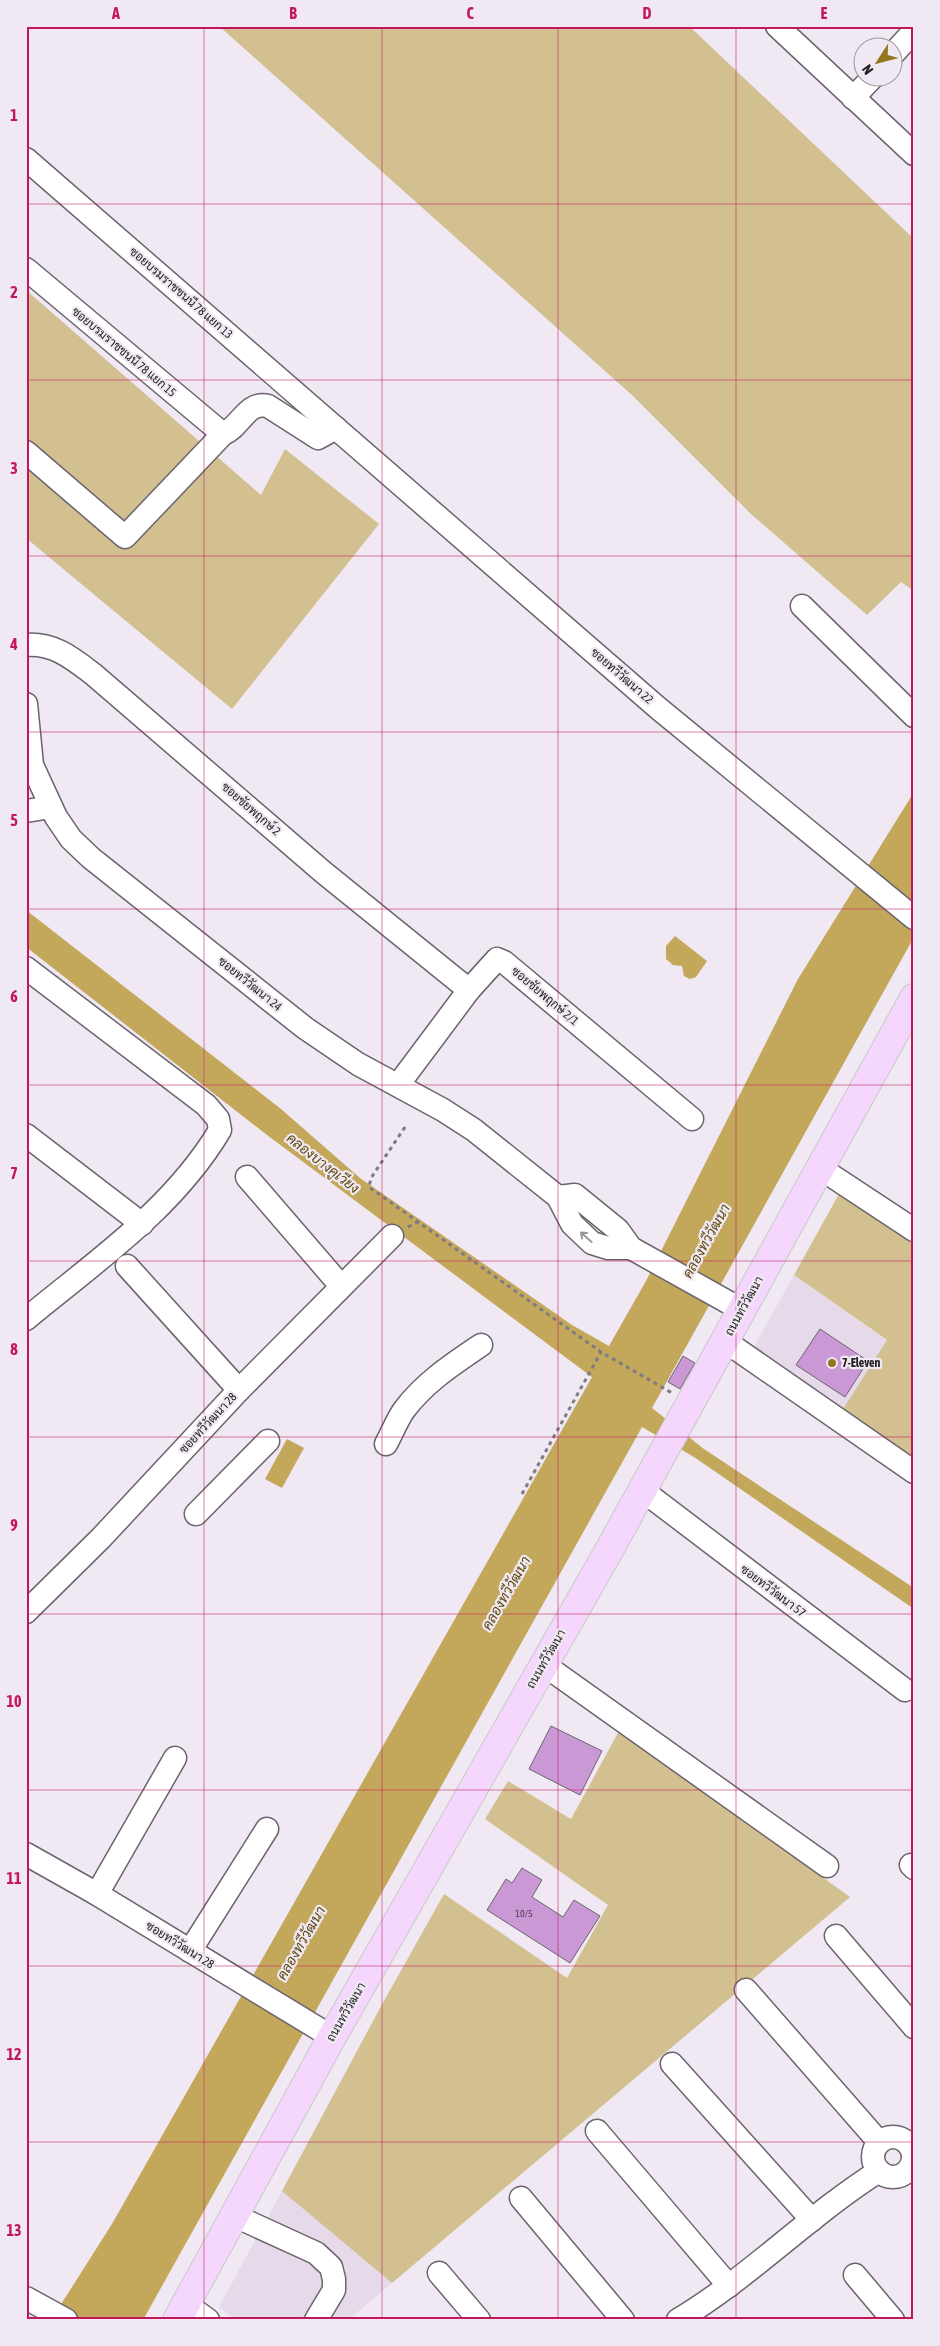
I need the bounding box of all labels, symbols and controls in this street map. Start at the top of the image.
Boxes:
text: A [111,4,120,22]
text: B [289,4,297,22]
text: C [466,4,474,22]
text: D [643,4,652,22]
text: E [821,4,828,22]
north arrow [852,38,902,88]
text: N [859,62,876,78]
text: 1 [10,106,18,124]
street label: ซอยบรมราชชนนี 78 แยก 13 [127,244,236,342]
text: 2 [10,283,18,301]
street label: ซอยบรมราชชนนี 78 แยก 15 [69,303,180,400]
text: 3 [10,459,18,477]
text: 4 [9,635,18,653]
street label: ซอยทวีวัฒนา 22 [588,644,657,707]
street label: ซอยชัยพฤกษ์ 2 [219,779,284,838]
text: 5 [10,811,18,829]
street label: ซอยทวีวัฒนา 24 [215,953,286,1014]
street label: ซอยชัยพฤกษ์ 2/1 [509,963,582,1028]
text: 6 [10,987,18,1005]
water label: คลองบางคูเวียง [282,1129,363,1198]
text: 7 [10,1164,18,1182]
water label: คลองทวีวัฒนา [678,1201,733,1281]
one-way arrow [579,1231,592,1242]
street label: ถนนทวีวัฒนา [721,1273,766,1338]
text: 8 [10,1340,18,1358]
place label: 7-Eleven [842,1356,880,1370]
marker: 7-Eleven [826,1357,838,1369]
street label: ซอยทวีวัฒนา 28 [176,1389,240,1456]
text: 9 [10,1516,18,1534]
water label: คลองทวีวัฒนา [478,1553,534,1633]
street label: ซอยทวีวัฒนา 57 [738,1561,809,1620]
street label: ถนนทวีวัฒนา [523,1626,569,1691]
text: 10 [6,1692,22,1710]
text: 11 [6,1869,22,1887]
water label: คลองทวีวัฒนา [273,1903,329,1983]
house number: 10/5 [515,1908,533,1919]
street label: ซอยทวีวัฒนา 28 [143,1918,218,1972]
street label: ถนนทวีวัฒนา [323,1979,369,2044]
text: 12 [6,2045,22,2063]
text: 13 [6,2221,22,2239]

